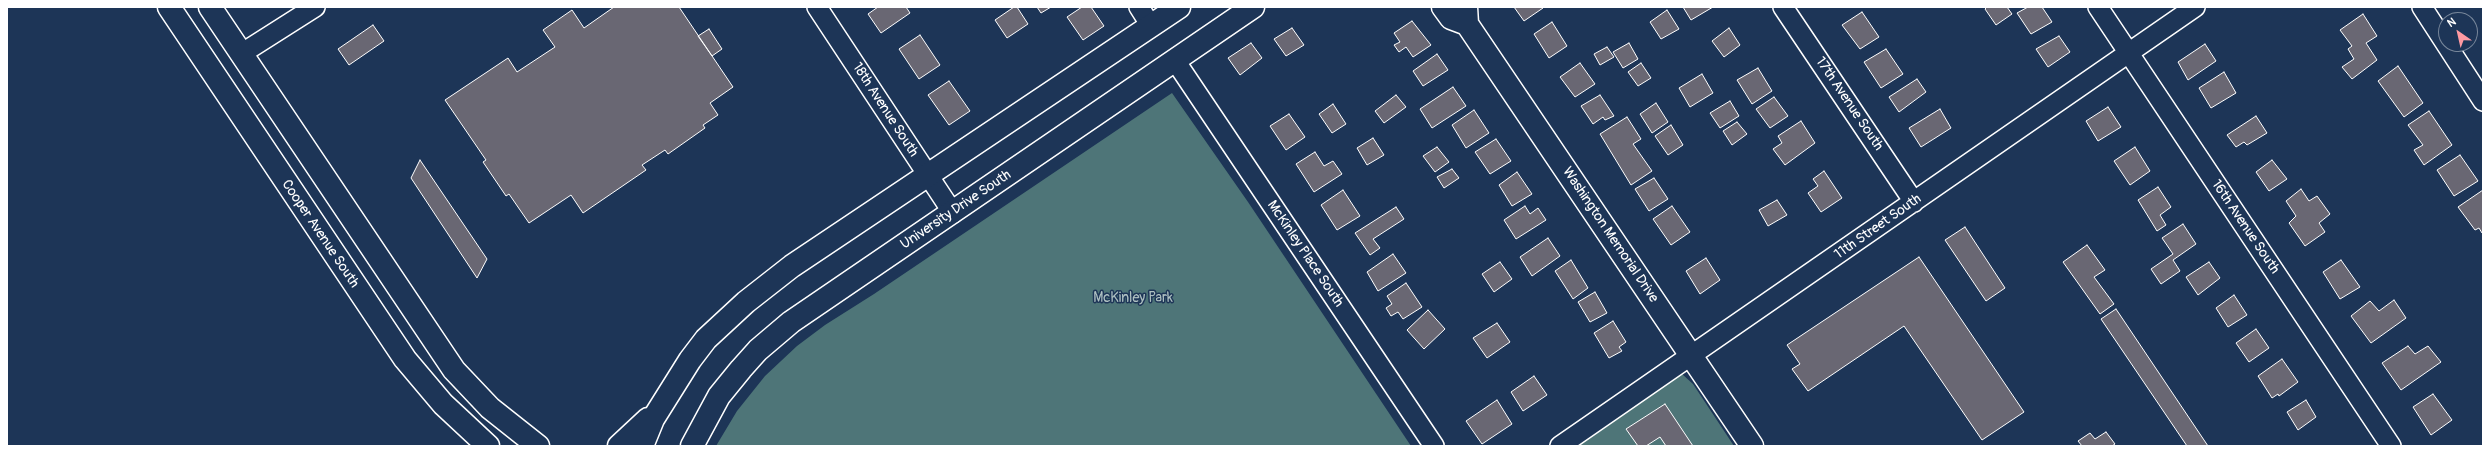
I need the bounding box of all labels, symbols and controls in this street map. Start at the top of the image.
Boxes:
north arrow [2438,12,2478,52]
text: N [2445,15,2458,30]
street label: 17th Avenue South [1812,54,1886,154]
street label: 18th Avenue South [848,60,922,160]
street label: Washington Memorial Drive [1558,164,1662,306]
street label: University Drive South [898,167,1014,253]
street label: Cooper Avenue South [278,177,362,291]
street label: 16th Avenue South [2207,177,2283,277]
street label: 11th Street South [1831,191,1925,263]
street label: McKinley Place South [1263,198,1347,310]
park label: McKinley Park [1093,290,1173,306]

